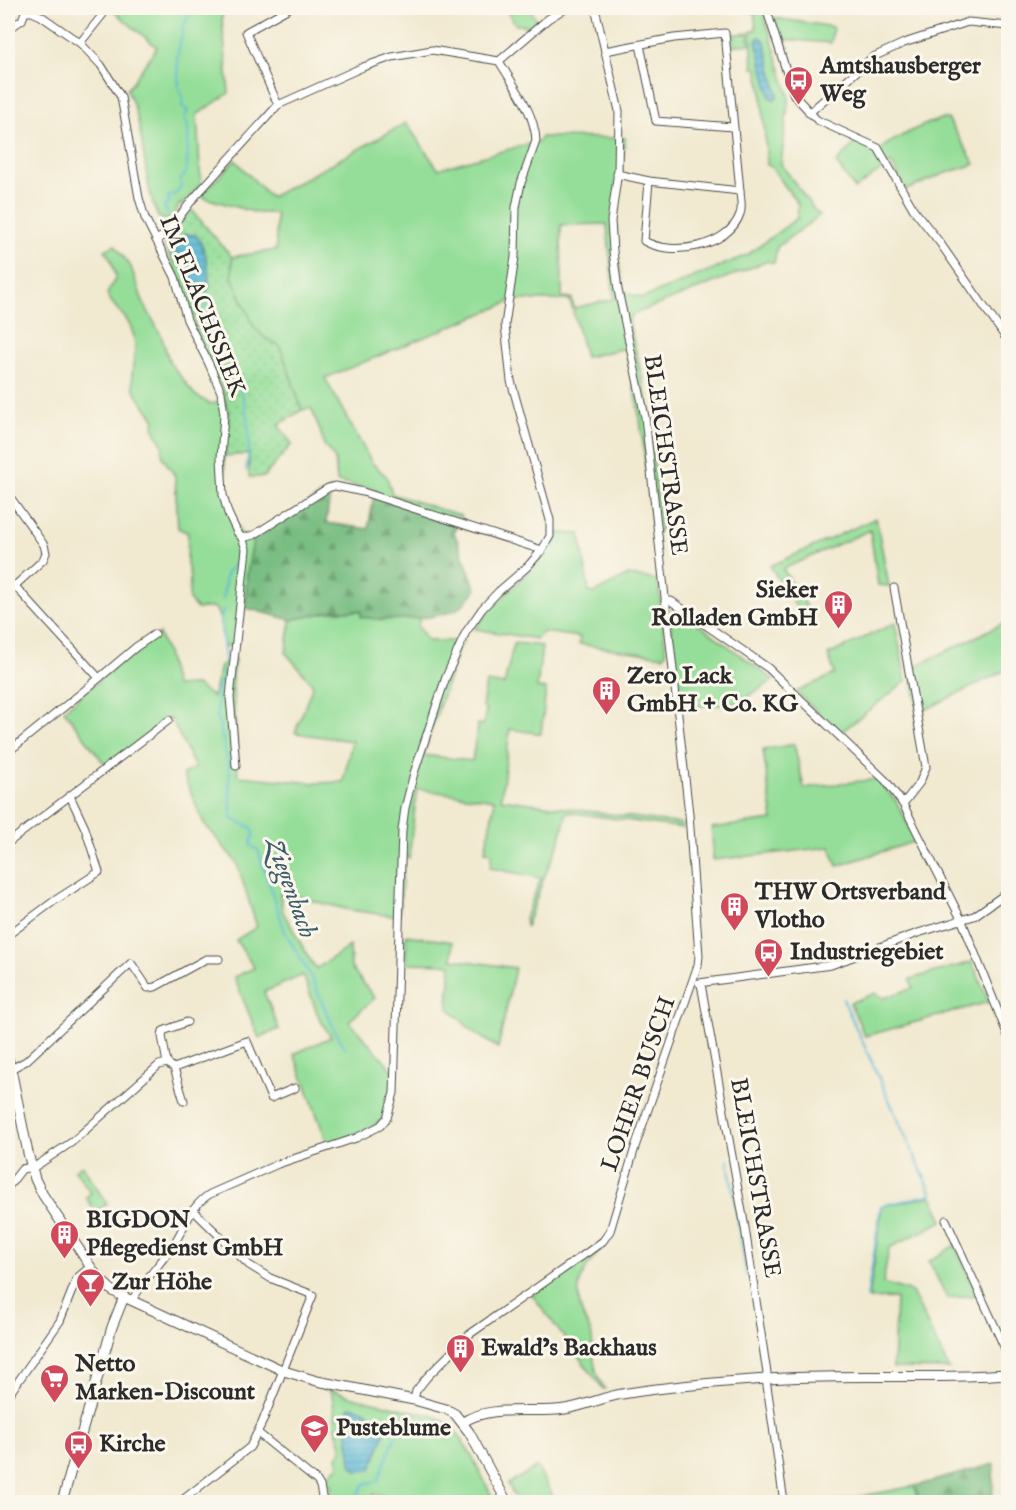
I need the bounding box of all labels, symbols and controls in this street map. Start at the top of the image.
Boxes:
place label: Amtshausberger Weg [819,51,981,110]
bus stop icon: Amtshausberger Weg [783,64,815,106]
street label: IM FLACHSSIEK [151,211,253,402]
street label: BLEICHSTRASSE [636,352,694,558]
place label: Sieker Rolladen GmbH [651,575,818,634]
building icon: Sieker Rolladen GmbH [823,588,855,630]
place label: Zero Lack GmbH + Co. KG [627,661,799,720]
building icon: Zero Lack GmbH + Co. KG [590,674,622,716]
water label: Ziegenbach [256,831,324,943]
place label: THW Ortsverband Vlotho [754,877,947,936]
building icon: THW Ortsverband Vlotho [718,890,750,932]
bus stop icon: Industriegebiet [753,936,785,978]
place label: Industriegebiet [790,937,944,968]
street label: LOHER BUSCH [595,992,683,1176]
street label: BLEICHSTRASSE [722,1075,788,1281]
place label: BIGDON Pflegedienst GmbH [86,1205,284,1264]
building icon: BIGDON Pflegedienst GmbH [49,1218,81,1260]
bar icon: Zur Höhe [75,1266,107,1308]
place label: Zur Höhe [112,1267,212,1298]
building icon: Ewald’s Backhaus [444,1332,476,1374]
place label: Ewald’s Backhaus [481,1333,657,1364]
place label: Netto Marken-Discount [74,1349,256,1408]
supermarket icon: Netto Marken-Discount [38,1362,70,1404]
school or university icon: Pusteblume [299,1412,331,1454]
place label: Pusteblume [336,1413,451,1444]
bus stop icon: Kirche [62,1428,94,1470]
place label: Kirche [99,1429,166,1460]

